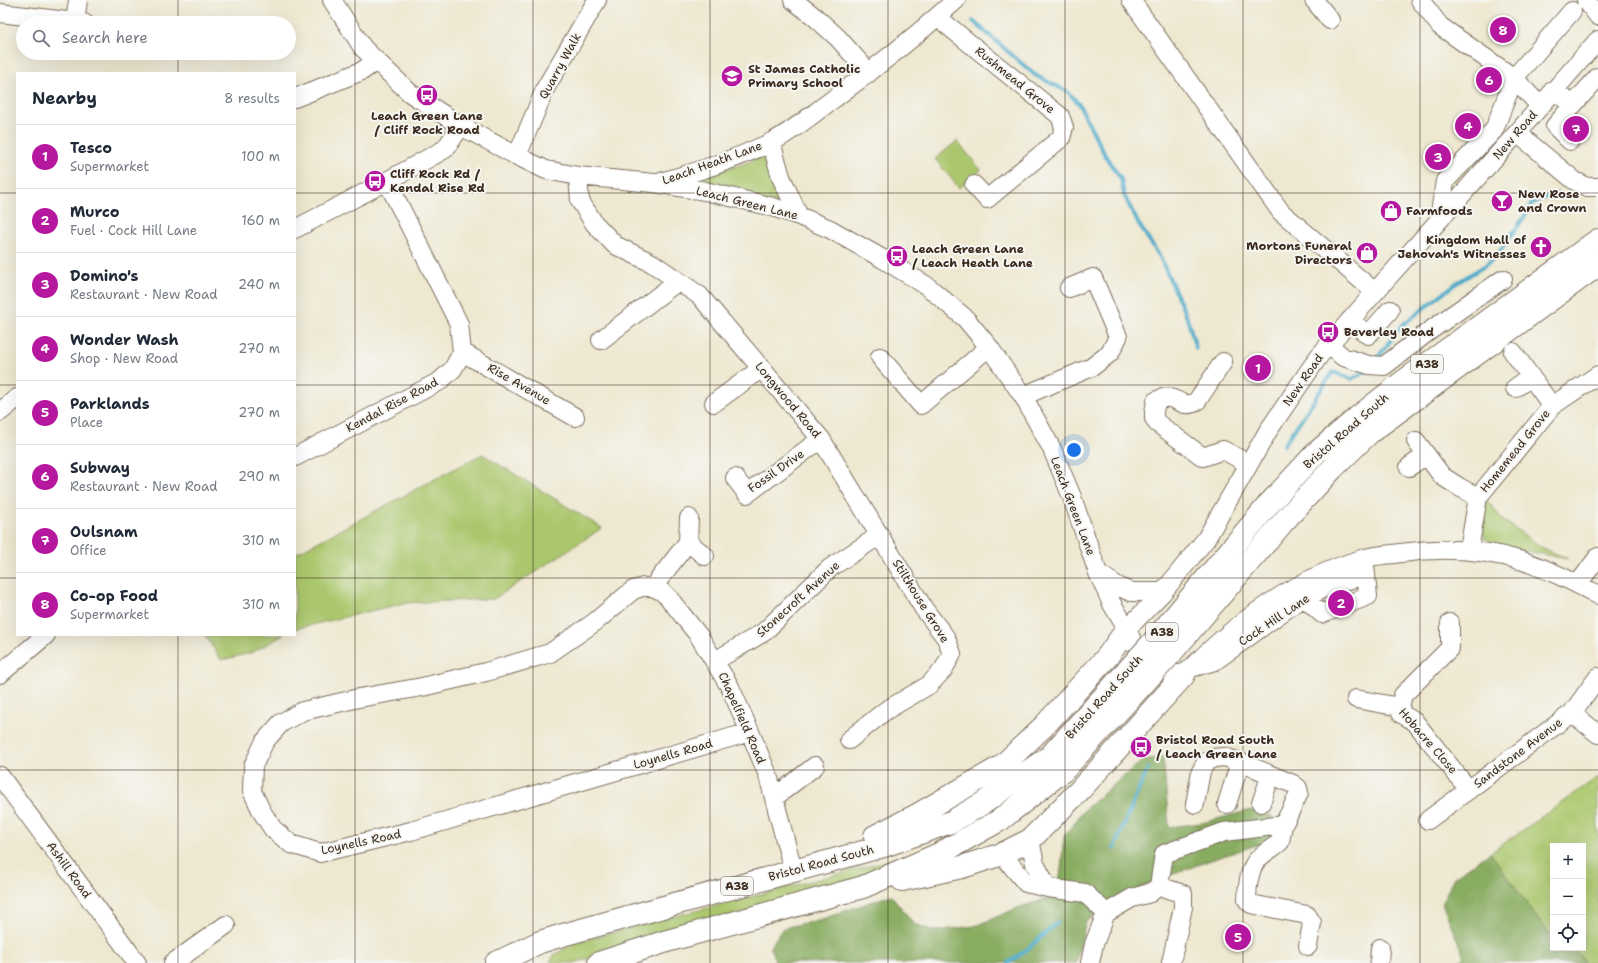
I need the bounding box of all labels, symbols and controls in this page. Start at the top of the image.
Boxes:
pin: 8 [1490,15,1516,45]
search box [16,16,296,60]
icon: search [30,27,52,49]
text: Search here [62,28,148,48]
street label: Quarry Walk [535,30,585,102]
street label: Rushmead Grove [972,43,1058,117]
place label: St James Catholic Primary School [748,61,860,91]
school or university icon: St James Catholic Primary School [719,63,745,89]
pin: 6 [1476,65,1502,95]
bus stop icon: Leach Green Lane / Cliff Rock Road [414,82,440,108]
text: Nearby [32,87,97,109]
text: 8 results [224,90,280,107]
street label: New Road [1489,107,1541,163]
place label: Leach Green Lane / Cliff Rock Road [371,108,483,138]
pin: 4 [1455,111,1481,141]
pin: 7 [1563,114,1589,144]
street label: Leach Heath Lane [660,137,764,188]
text: Tesco [70,138,112,158]
pin: 3 [1425,142,1451,172]
text: 1 [42,148,48,165]
text: 100 m [241,148,280,165]
text: Supermarket [70,158,149,175]
place label: Cliff Rock Rd / Kendal Rise Rd [390,166,485,196]
bus stop icon: Cliff Rock Rd / Kendal Rise Rd [362,168,388,194]
street label: Leach Green Lane [694,183,800,223]
place label: New Rose and Crown [1518,186,1586,216]
bar icon: New Rose and Crown [1489,188,1515,214]
shop icon: Farmfoods [1378,198,1404,224]
text: Murco [70,202,120,222]
place label: Farmfoods [1406,203,1472,219]
text: 2 [40,212,50,229]
text: 160 m [242,212,280,229]
text: Fuel · Cock Hill Lane [70,222,197,239]
place label: Kingdom Hall of Jehovah's Witnesses [1398,232,1526,262]
church icon: Kingdom Hall of Jehovah's Witnesses [1528,234,1554,260]
place label: Mortons Funeral Directors [1246,238,1352,268]
shop icon: Mortons Funeral Directors [1354,240,1380,266]
place label: Leach Green Lane / Leach Heath Lane [912,241,1033,271]
bus stop icon: Leach Green Lane / Leach Heath Lane [884,243,910,269]
text: Domino's [70,266,138,286]
text: 3 [40,276,50,293]
text: 240 m [238,276,280,293]
text: Restaurant · New Road [70,286,217,303]
bus stop icon: Beverley Road [1315,319,1341,345]
place label: Beverley Road [1344,324,1434,340]
text: Wonder Wash [70,330,179,350]
text: 4 [40,340,50,357]
text: 270 m [238,340,280,357]
text: Shop · New Road [70,350,178,367]
street label: New Road [1279,350,1327,409]
pin: 1 [1245,353,1271,383]
road number: A38 [1411,355,1443,373]
street label: Rise Avenue [485,359,554,409]
street label: Longwood Road [751,359,825,442]
street label: Kendal Rise Road [343,374,441,436]
street label: Bristol Road South [1300,389,1392,473]
text: Parklands [70,394,150,414]
text: 5 [41,404,49,421]
text: 270 m [238,404,280,421]
street label: Homemead Grove [1476,406,1554,496]
text: Place [70,414,103,431]
your location [1064,440,1084,460]
street label: Fossil Drive [745,446,807,496]
street label: Leach Green Lane [1047,454,1099,558]
text: Subway [70,458,130,478]
text: 6 [40,468,50,485]
text: 290 m [238,468,280,485]
text: Restaurant · New Road [70,478,217,495]
text: Oulsnam [70,522,138,542]
text: 7 [40,532,50,549]
text: 310 m [242,532,280,549]
text: Office [70,542,107,559]
street label: Stilthouse Grove [889,556,953,646]
street label: Stonecroft Avenue [753,557,843,641]
text: Co-op Food [70,586,158,606]
pin: 2 [1328,588,1354,618]
street label: Cock Hill Lane [1235,590,1313,650]
text: 8 [40,596,50,613]
text: 310 m [242,596,280,613]
text: Supermarket [70,606,149,623]
road number: A38 [1146,623,1178,641]
street label: Bristol Road South [1062,651,1146,743]
street label: Chapelfield Road [715,670,770,767]
street label: Hobacre Close [1395,705,1461,777]
street label: Sandstone Avenue [1470,714,1566,792]
place label: Bristol Road South / Leach Green Lane [1156,732,1277,762]
bus stop icon: Bristol Road South / Leach Green Lane [1128,734,1154,760]
street label: Loynells Road [632,735,715,773]
street label: Loynells Road [319,826,403,858]
street label: Ashill Road [43,838,95,902]
street label: Bristol Road South [767,841,875,885]
map controls [1550,843,1586,951]
button: + [1550,843,1586,879]
road number: A38 [721,877,753,895]
button: − [1550,879,1586,915]
button: locate [1550,915,1586,951]
pin: 5 [1225,922,1251,952]

